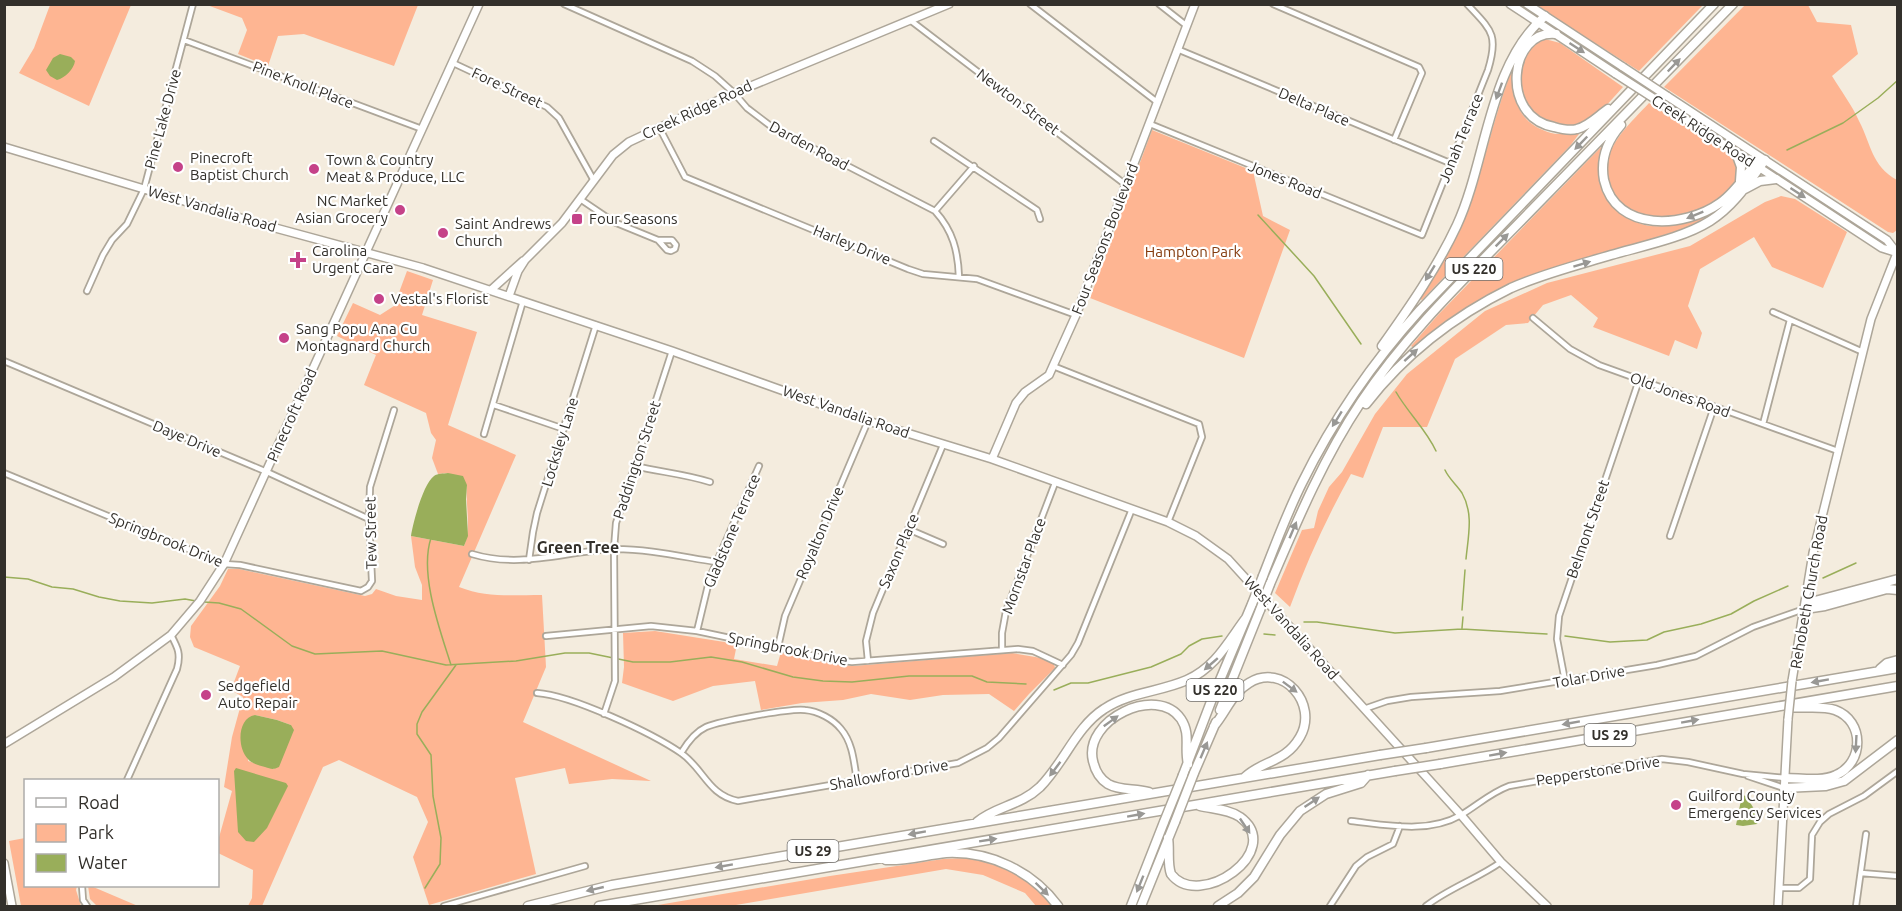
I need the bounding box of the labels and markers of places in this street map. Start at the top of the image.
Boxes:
place label: Pinecroft Baptist Church [190,149,289,183]
place label: Town & Country Meat & Produce, LLC [326,151,465,185]
marker: Pinecroft Baptist Church [171,160,185,174]
marker: Town & Country Meat & Produce, LLC [307,162,321,176]
place label: NC Market Asian Grocery [295,192,388,226]
marker: NC Market Asian Grocery [393,203,407,217]
place label: Four Seasons [589,210,678,227]
marker: Four Seasons [570,212,584,226]
place label: Saint Andrews Church [455,215,551,249]
marker: Saint Andrews Church [436,226,450,240]
place label: Carolina Urgent Care [312,242,394,276]
marker: Carolina Urgent Care [289,251,307,269]
place label: Vestal's Florist [391,290,488,307]
marker: Vestal's Florist [372,292,386,306]
place label: Sang Popu Ana Cu Montagnard Church [296,320,430,354]
marker: Sang Popu Ana Cu Montagnard Church [277,331,291,345]
place label: Sedgefield Auto Repair [218,677,298,711]
marker: Sedgefield Auto Repair [199,688,213,702]
place label: Guilford County Emergency Services [1688,787,1821,821]
marker: Guilford County Emergency Services [1669,798,1683,812]

